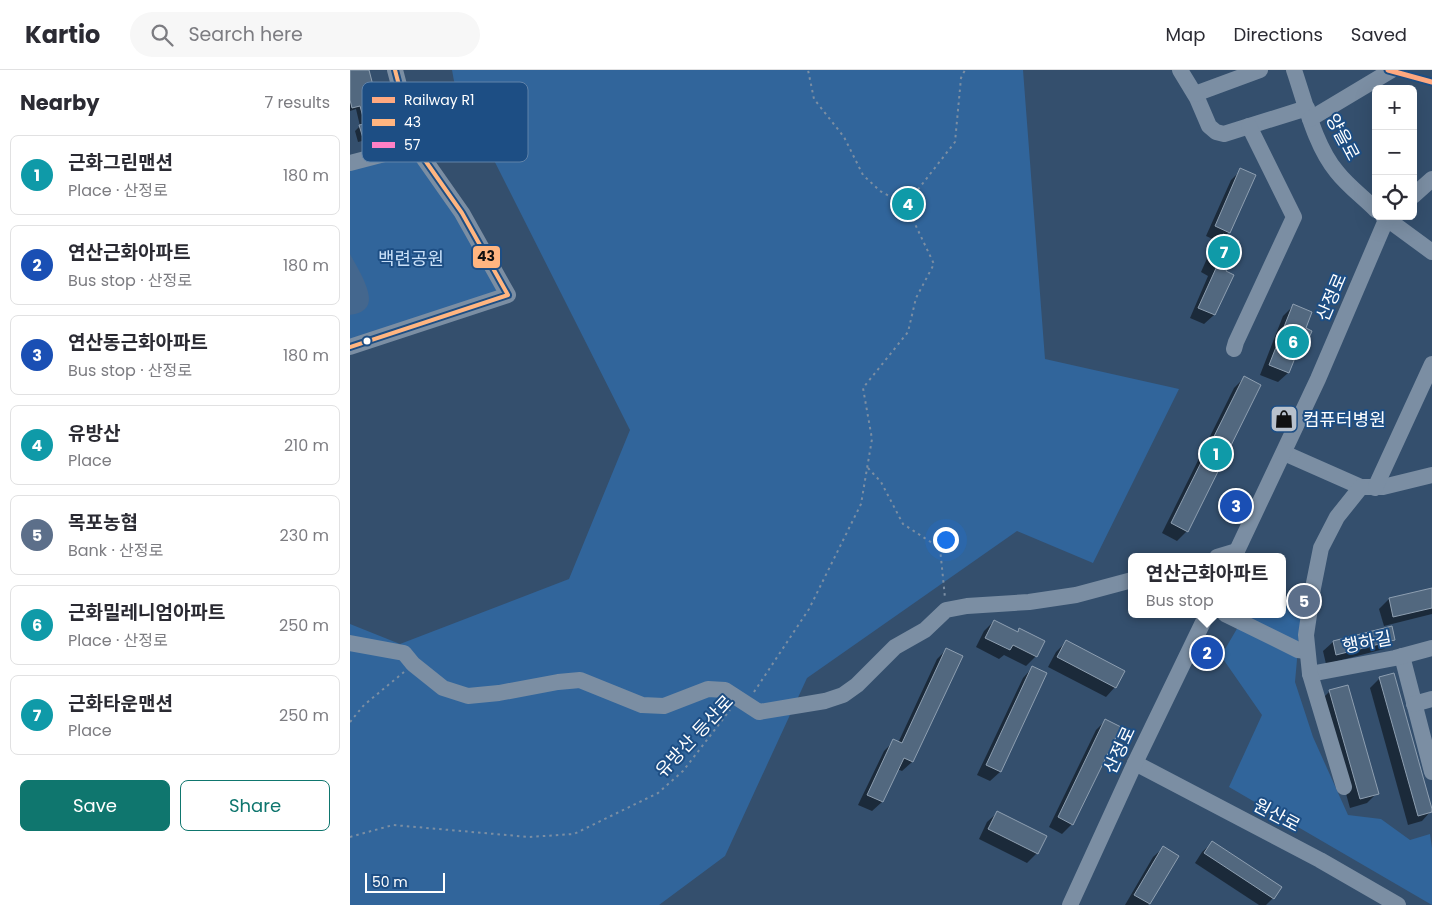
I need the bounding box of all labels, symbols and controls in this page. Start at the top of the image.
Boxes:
search box [130,12,480,57]
text: Kartio [25,18,100,51]
icon: search [148,21,176,49]
text: Search here [188,21,303,48]
text: Map [1166,22,1205,47]
text: Directions [1233,22,1323,47]
text: Saved [1351,22,1407,47]
legend [362,82,528,162]
map controls [1372,85,1417,220]
button: + [1372,85,1417,130]
text: Nearby [20,88,100,117]
text: Railway R1 [404,90,474,110]
text: 7 results [264,91,330,114]
street label: 양을로 [1320,109,1366,165]
text: 43 [404,112,421,132]
button: − [1372,130,1417,175]
text: 57 [404,135,421,155]
text: 근화그린맨션 [68,149,173,176]
text: 1 [34,164,40,187]
text: 180 m [283,164,329,187]
button: locate [1372,175,1417,220]
text: Place · 산정로 [68,179,168,202]
pin: 4 [892,185,924,223]
pin: 7 [1208,233,1240,271]
text: 연산근화아파트 [68,239,190,266]
line badge: 43 [472,245,501,269]
park label: 백련공원 [378,246,444,271]
text: 43 [477,246,495,266]
text: 2 [32,254,42,277]
text: 180 m [283,254,329,277]
text: Bus stop · 산정로 [68,269,192,292]
street label: 산정로 [1310,269,1352,325]
pin: 6 [1277,323,1309,361]
text: 연산동근화아파트 [68,329,208,356]
unlabelled marker [362,336,372,346]
text: 3 [32,344,42,367]
text: 180 m [283,344,329,367]
text: Bus stop · 산정로 [68,359,192,382]
shop icon: 컴퓨터병원 [1269,404,1299,434]
place label: 컴퓨터병원 [1303,407,1386,432]
text: 유방산 [68,420,120,447]
text: 4 [32,434,42,457]
text: 210 m [284,434,329,457]
pin: 1 [1200,435,1232,473]
text: Place [68,449,112,472]
pin: 3 [1220,487,1252,525]
text: 목포농협 [68,509,138,536]
text: 5 [32,524,42,547]
text: 230 m [280,524,329,547]
your location [933,527,959,553]
text: Bank · 산정로 [68,539,163,562]
popup [1128,553,1286,618]
text: 연산근화아파트 [1146,560,1268,587]
pin: 5 [1288,582,1320,620]
text: Bus stop [1146,589,1214,612]
text: 근화밀레니엄아파트 [68,599,225,626]
text: 6 [32,614,42,637]
text: 250 m [279,614,329,637]
street label: 행하길 [1340,625,1394,659]
text: Place · 산정로 [68,629,168,652]
pin: 2 [1191,634,1223,672]
street label: 유방산 등산로 [649,689,739,783]
text: 근화타운맨션 [68,690,173,717]
text: 7 [33,704,41,727]
text: 250 m [279,704,329,727]
text: Place [68,719,112,742]
street label: 산정로 [1097,722,1141,778]
button: Save [20,780,170,831]
button: Share [180,780,330,831]
street label: 원산로 [1249,792,1305,838]
scale bar [365,870,445,893]
text: 50 m [372,872,408,892]

